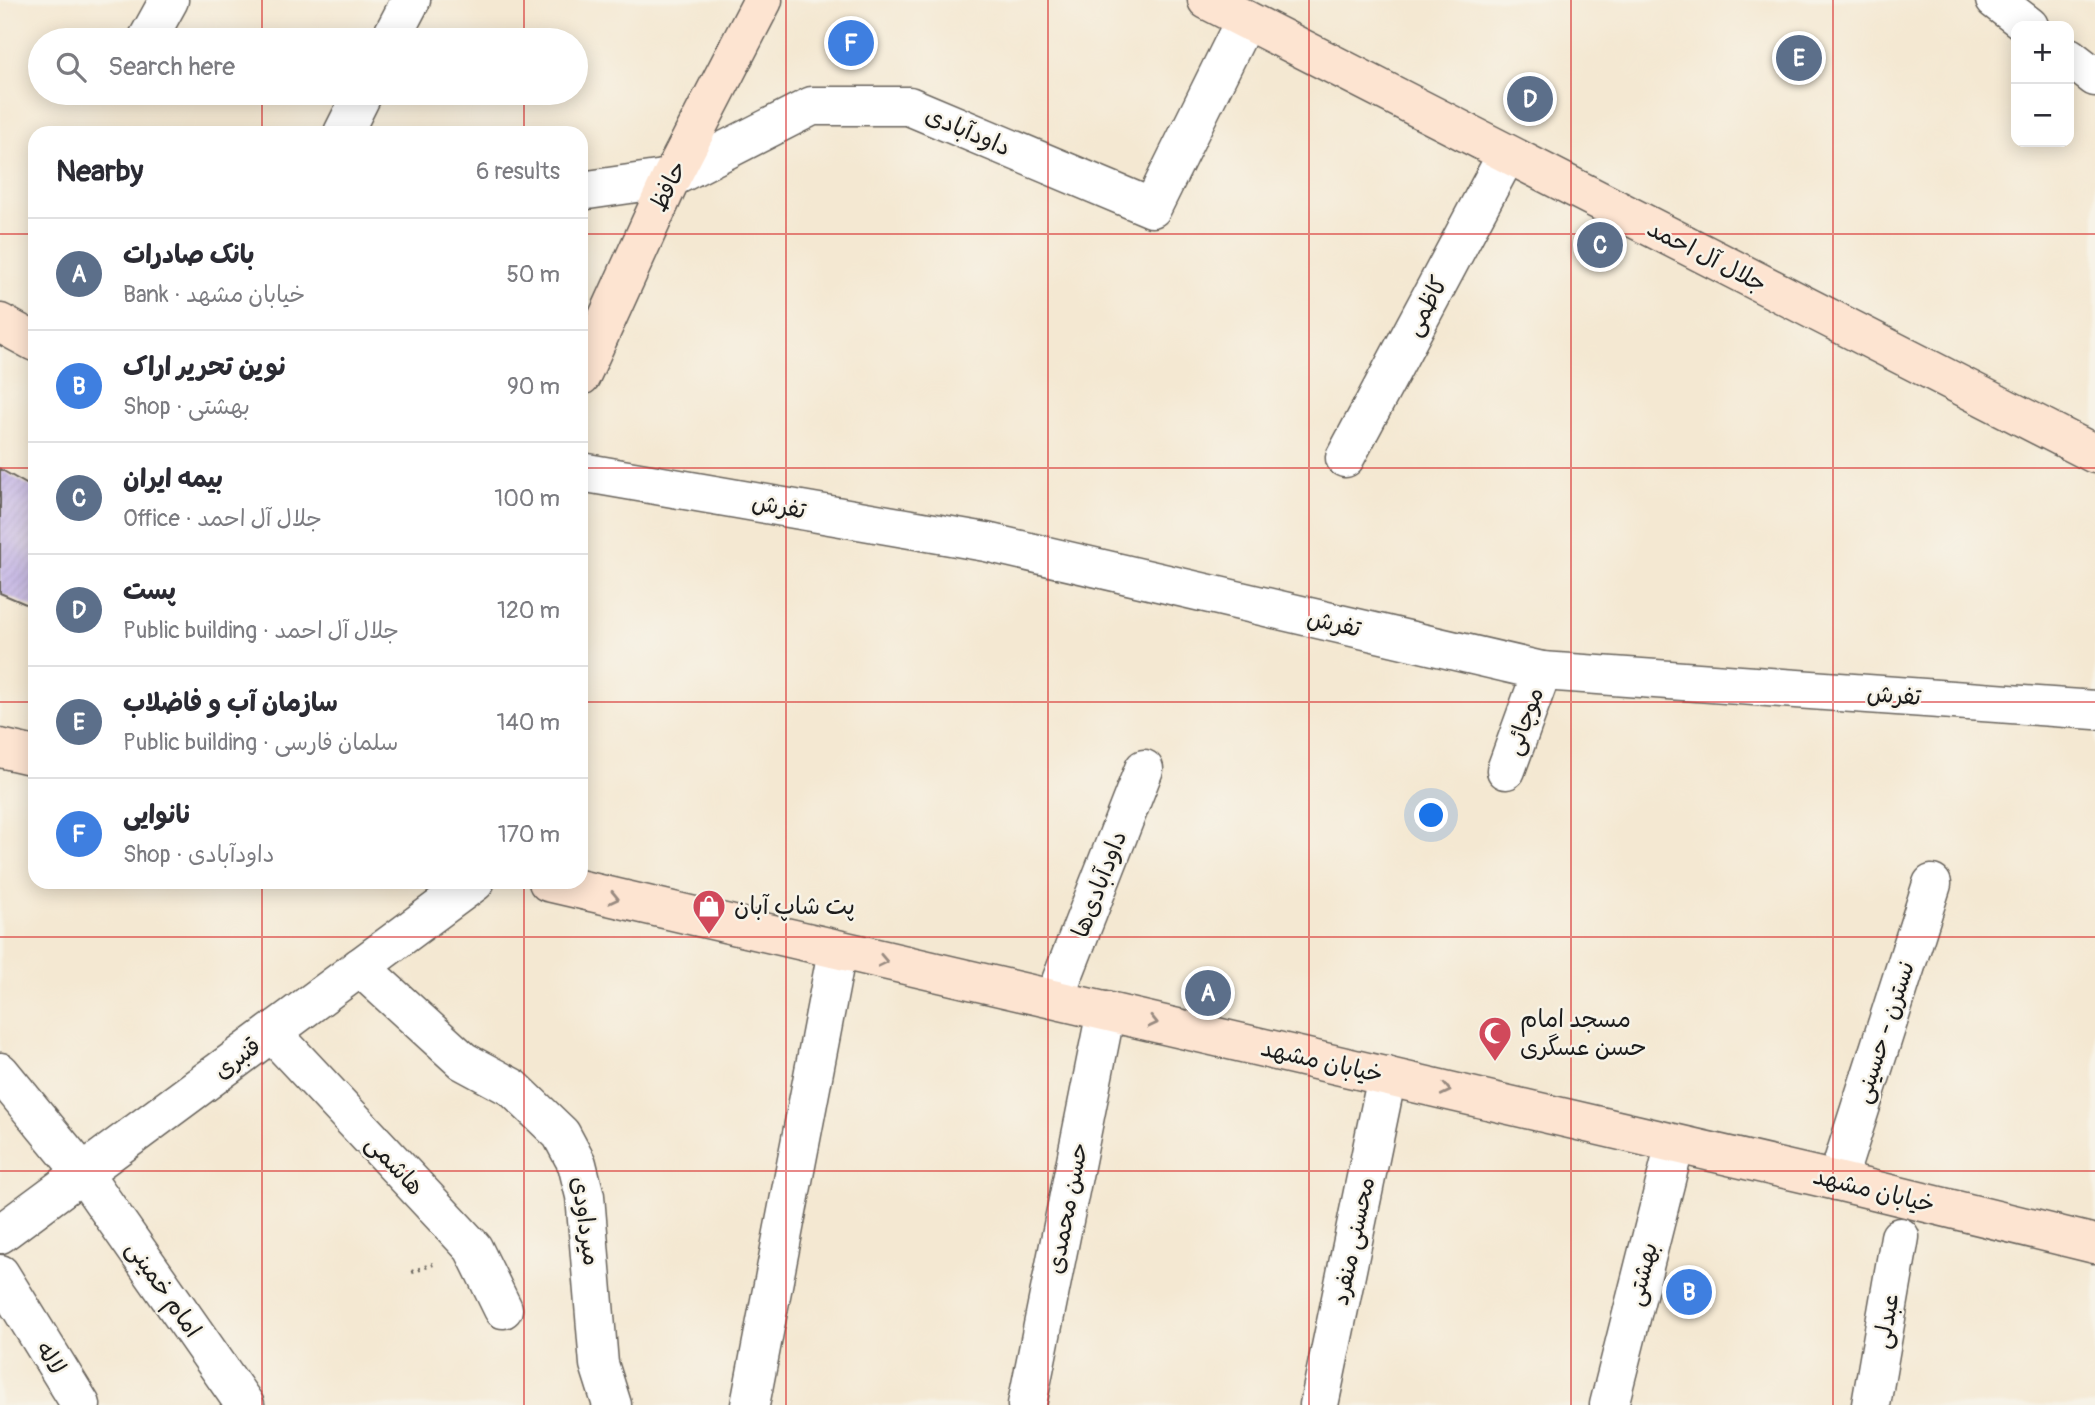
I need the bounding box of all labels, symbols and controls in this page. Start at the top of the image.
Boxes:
pin: F [828,17,874,69]
map controls [2011,21,2074,147]
button: + [2011,21,2074,84]
search box [28,28,588,105]
pin: E [1776,32,1822,84]
icon: search [52,48,90,86]
text: Search here [108,51,235,83]
pin: D [1507,73,1553,125]
button: − [2011,84,2074,147]
street label: داودآبادی [921,101,1015,162]
text: Nearby [56,153,143,190]
street label: حافظ [644,156,693,216]
text: 6 results [476,157,560,186]
street label: جلال آل احمد [1642,214,1771,299]
pin: C [1577,219,1623,271]
text: بانک صادرات [123,239,254,271]
text: A [72,260,86,289]
text: 50 m [506,260,560,289]
street label: کاظمی [1399,271,1454,341]
text: Bank · خیابان مشهد [123,280,305,309]
text: نوین تحریر اراک [123,351,286,383]
text: B [72,372,86,401]
text: 90 m [507,372,560,401]
text: Shop · بهشتی [123,392,250,421]
text: بیمه ایران [123,463,223,495]
text: C [72,484,86,513]
text: 100 m [494,484,560,513]
street label: تفرش [750,487,809,526]
text: Office · جلال آل احمد [123,504,322,533]
text: پست [123,575,176,607]
text: D [72,596,86,625]
text: 120 m [497,596,560,625]
street label: تفرش [1304,603,1365,644]
text: Public building · جلال آل احمد [123,616,399,645]
street label: تفرش [1866,679,1923,712]
street label: موچائی [1499,683,1550,759]
text: سازمان آب و فاضلاب [123,687,338,719]
text: E [73,708,85,737]
text: 140 m [497,708,560,737]
text: Public building · سلمان فارسی [123,728,398,757]
your location [1414,798,1448,832]
text: نانوایی [123,799,192,831]
text: F [72,820,86,849]
text: 170 m [498,820,560,849]
street label: داودآبادی‌ها [1066,827,1133,942]
text: Shop · داودآبادی [123,840,274,869]
shop icon: پت شاپ آبان [690,887,728,936]
one-way arrow [608,890,620,904]
place label: پت شاپ آبان [734,892,855,921]
one-way arrow [877,953,889,968]
street label: نسترن - حسینی [1848,957,1921,1107]
pin: A [1185,967,1231,1019]
place label: مسجد امام حسن عسگری [1520,1005,1647,1062]
one-way arrow [1147,1014,1159,1028]
mosque icon: مسجد امام حسن عسگری [1476,1014,1514,1063]
street label: قنبری [208,1031,267,1085]
street label: خیابان مشهد [1258,1033,1386,1090]
one-way arrow [1440,1082,1452,1096]
street label: هاشمی [359,1129,430,1202]
street label: حسن محمدی [1041,1140,1094,1276]
street label: خیابان مشهد [1810,1161,1938,1220]
street label: محسنی منفرد [1326,1174,1381,1308]
street label: میرداودی [565,1175,606,1268]
street label: امام خمینی [117,1235,208,1345]
street label: بهشتی [1621,1239,1664,1309]
pin: B [1666,1266,1712,1318]
street label: عبدلی [1867,1291,1906,1351]
street label: لاله [29,1336,72,1380]

